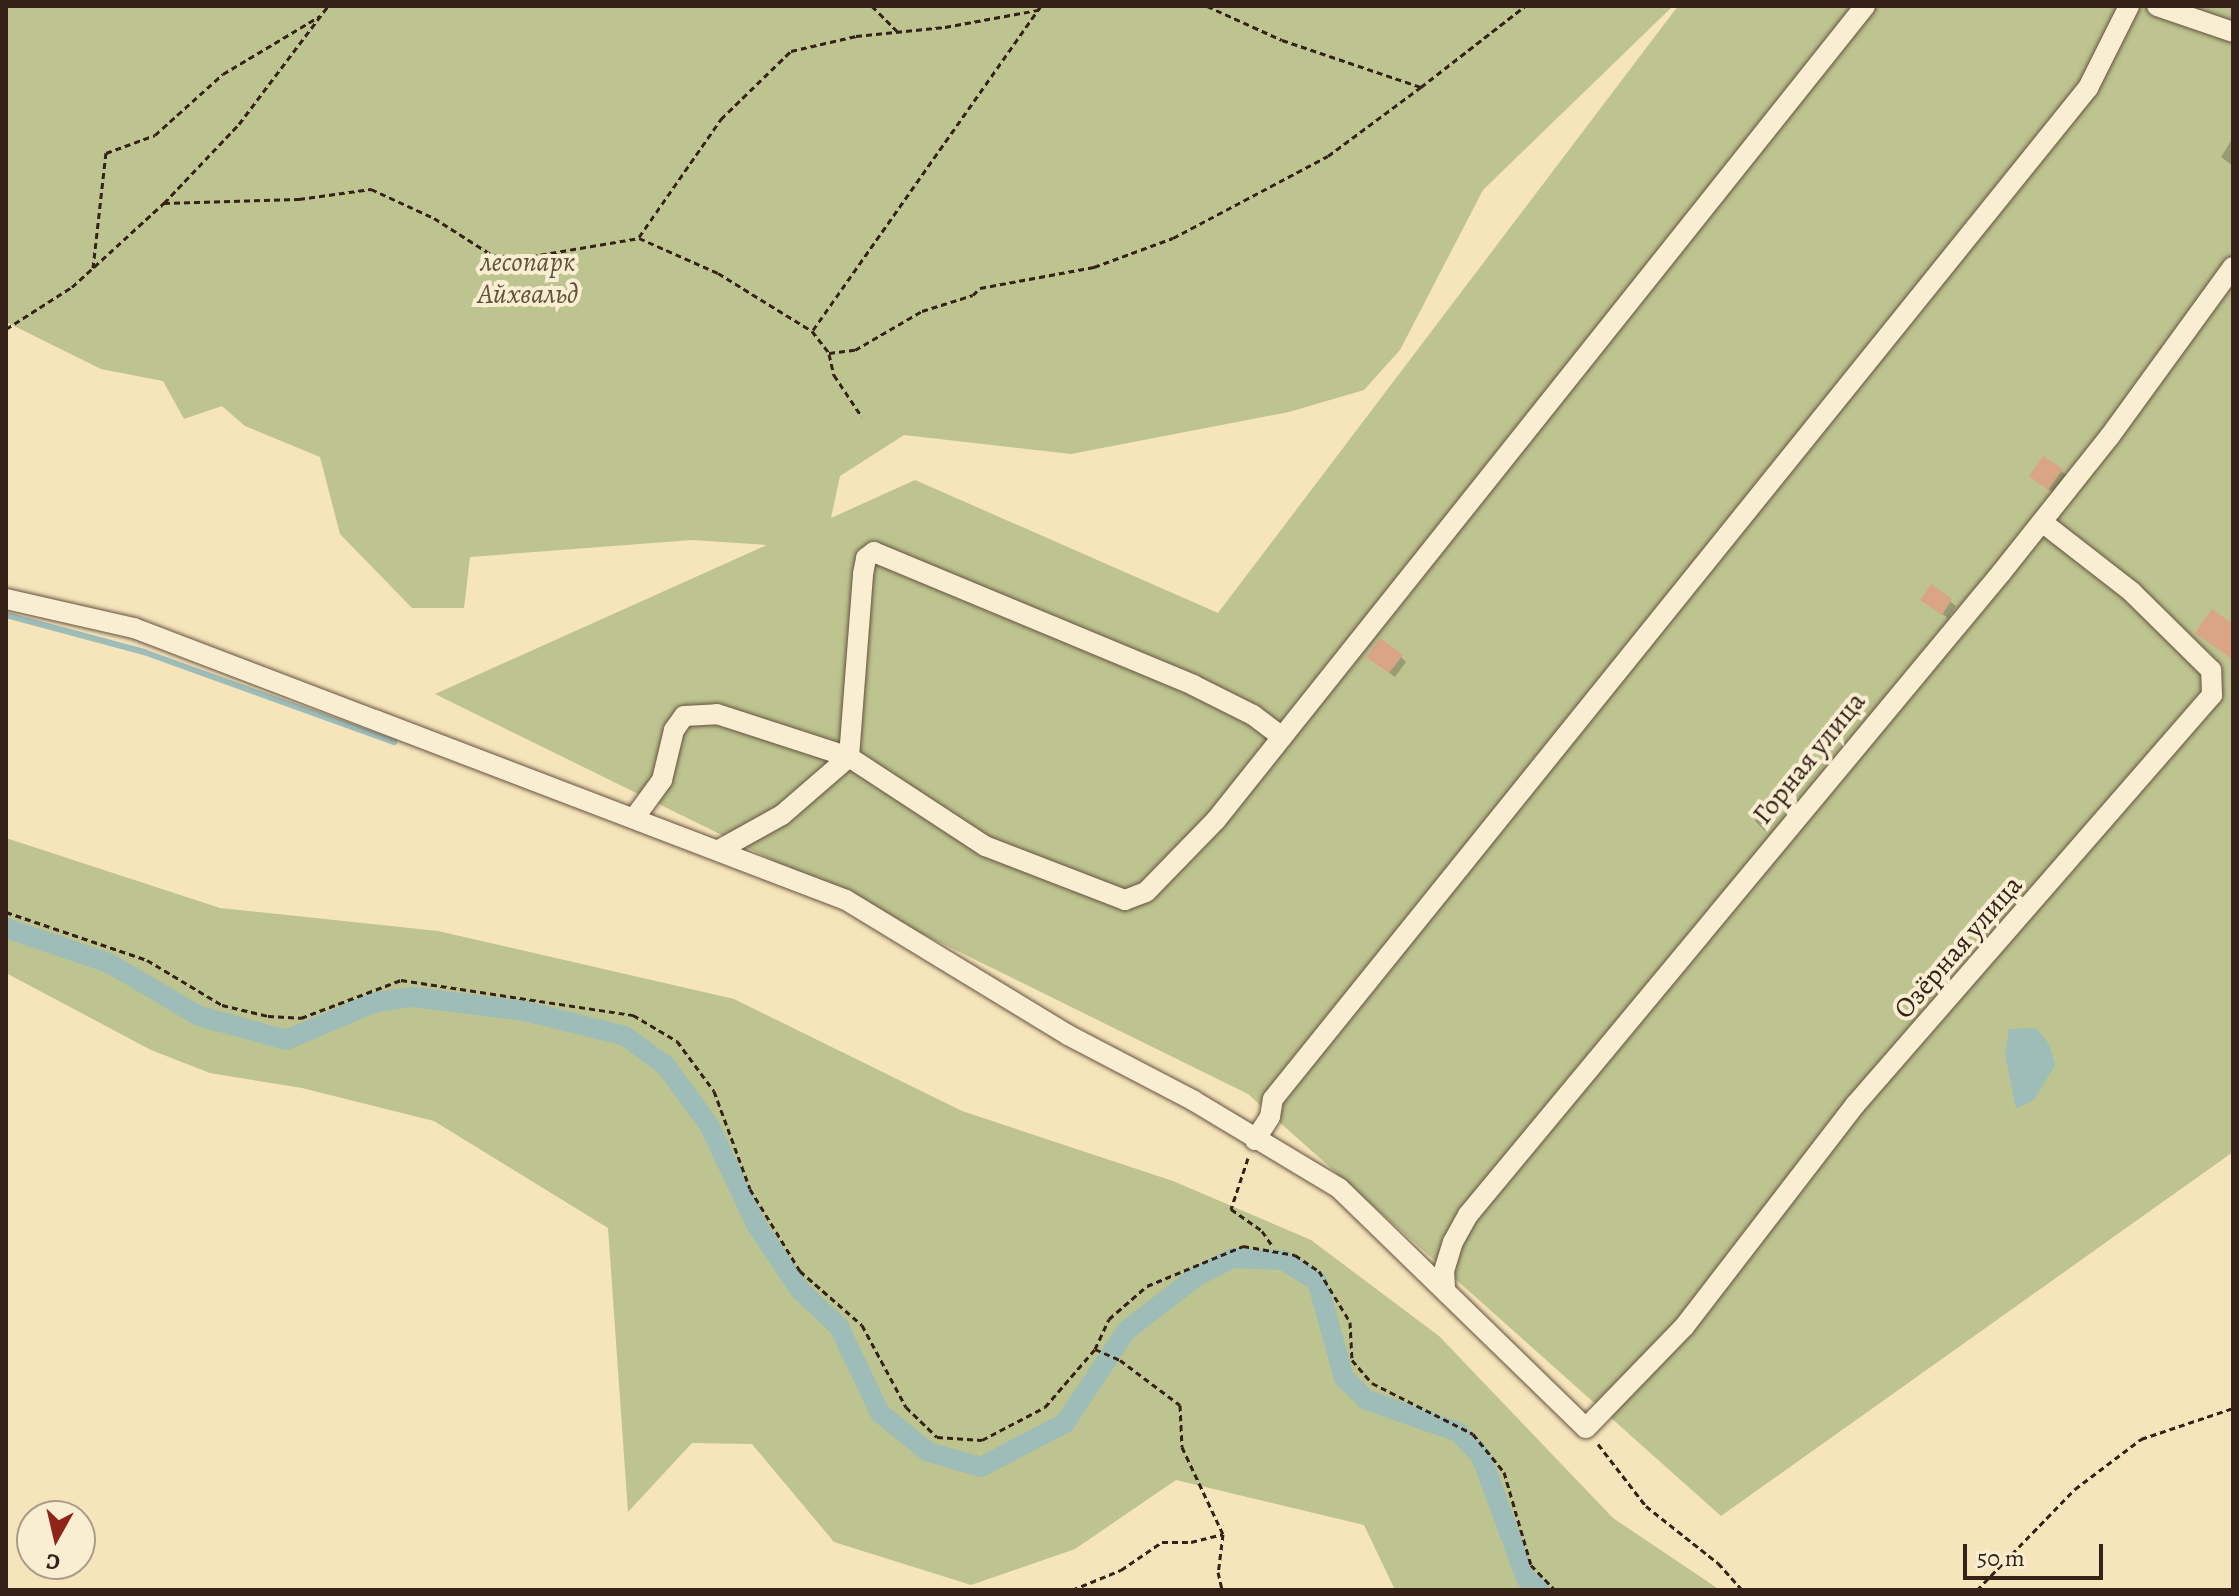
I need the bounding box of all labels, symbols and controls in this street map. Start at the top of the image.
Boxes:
park label: лесопарк Айхвальд [478,245,578,311]
street label: Горная улица [1745,685,1873,831]
street label: Озёрная улица [1887,869,2029,1025]
north arrow [16,1500,96,1580]
scale bar [1967,1528,2107,1578]
text: 50 m [1977,1542,2025,1574]
text: С [44,1546,62,1578]

